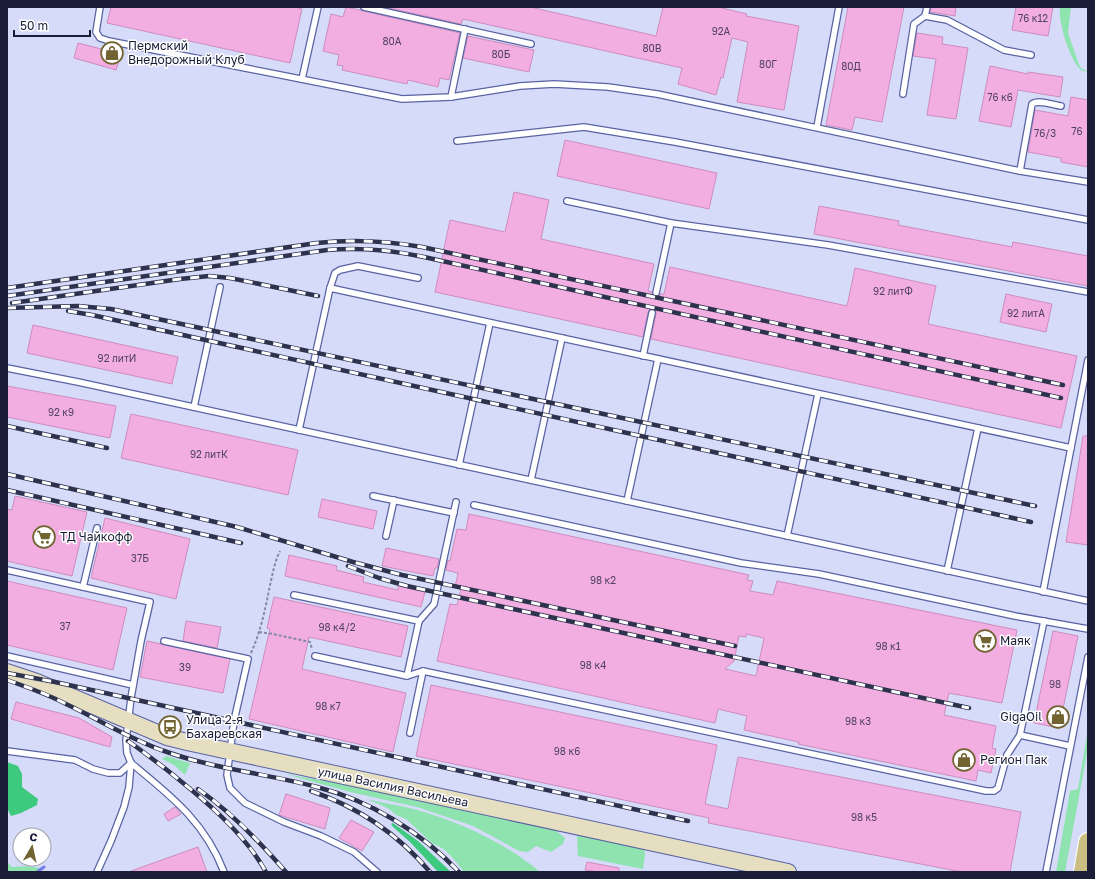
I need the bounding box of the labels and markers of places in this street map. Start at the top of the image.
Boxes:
place label: Пермский Внедорожный Клуб [128,38,245,67]
shop icon: Пермский Внедорожный Клуб [99,40,125,66]
supermarket icon: ТД Чайкофф [31,524,57,550]
place label: ТД Чайкофф [60,529,133,544]
supermarket icon: Маяк [972,628,998,654]
place label: Маяк [1000,633,1031,648]
shop icon: GigaOil [1045,704,1071,730]
place label: GigaOil [1000,709,1042,724]
place label: Улица 2-я Бахаревская [186,712,262,741]
bus stop icon: Улица 2-я Бахаревская [157,714,183,740]
shop icon: Регион Пак [951,747,977,773]
place label: Регион Пак [980,752,1048,767]

